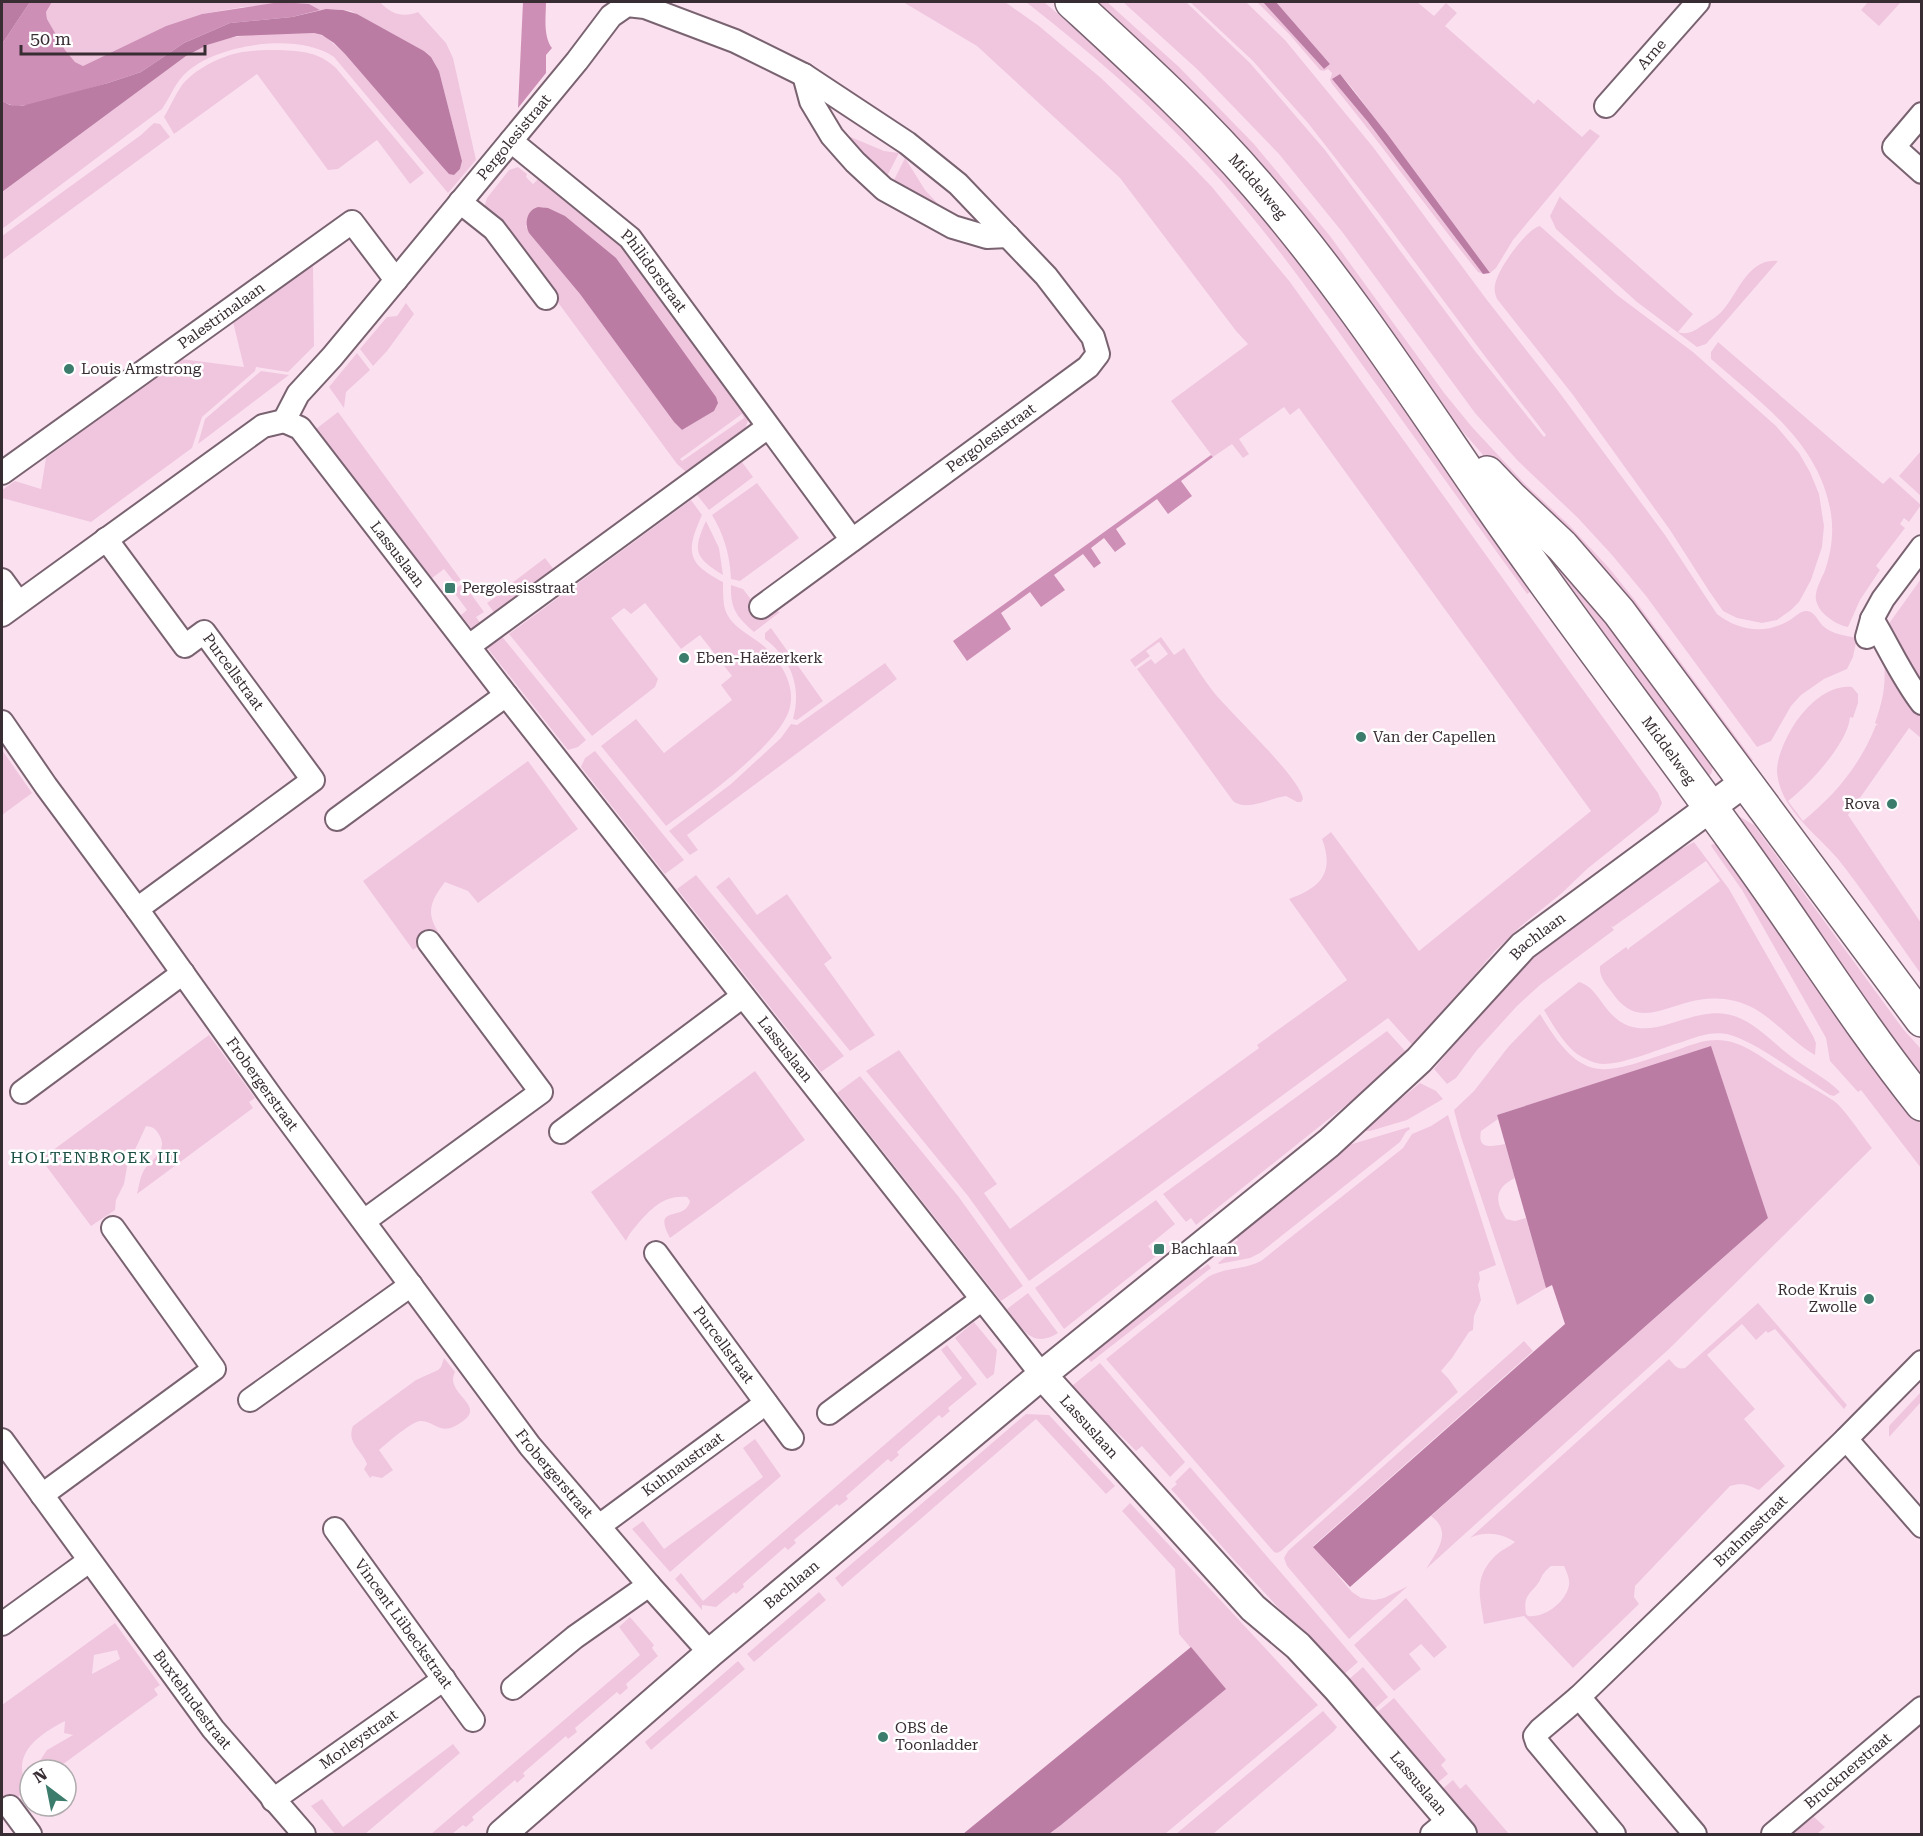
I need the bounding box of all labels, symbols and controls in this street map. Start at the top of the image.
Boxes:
scale bar [21,18,206,56]
text: 50 m [30,28,71,49]
street label: Arne [1634,35,1670,73]
street label: Pergolesistraat [473,90,555,184]
street label: Middelweg [1225,150,1291,223]
street label: Philidorstraat [617,225,691,316]
street label: Palestrinalaan [175,278,268,353]
place label: Louis Armstrong [81,360,202,378]
marker: Louis Armstrong [62,362,76,376]
street label: Pergolesistraat [943,399,1039,476]
street label: Lassuslaan [366,518,429,591]
place label: Pergolesisstraat [462,579,575,597]
marker: Pergolesisstraat [443,581,457,595]
street label: Purcellstraat [199,630,268,714]
place label: Eben-Haëzerkerk [696,649,823,667]
marker: Eben-Haëzerkerk [677,651,691,665]
street label: Middelweg [1638,713,1700,788]
place label: Van der Capellen [1373,728,1496,746]
marker: Van der Capellen [1354,730,1368,744]
place label: Rova [1844,795,1880,813]
marker: Rova [1885,797,1899,811]
street label: Bachlaan [1506,909,1569,964]
street label: Lassuslaan [754,1013,817,1086]
street label: Frobergerstraat [223,1034,302,1135]
district label: HOLTENBROEK III [10,1148,180,1167]
place label: Bachlaan [1171,1240,1238,1258]
marker: Bachlaan [1152,1242,1166,1256]
place label: Rode Kruis Zwolle [1778,1281,1857,1316]
marker: Rode Kruis Zwolle [1862,1292,1876,1306]
street label: Purcellstraat [689,1303,758,1387]
street label: Lassuslaan [1056,1392,1122,1462]
street label: Frobergerstraat [512,1426,597,1522]
street label: Kuhnaustraat [638,1428,727,1500]
street label: Brahmsstraat [1710,1491,1791,1571]
street label: Vincent Lübeckstraat [351,1556,457,1692]
street label: Bachlaan [760,1556,823,1613]
street label: Buxtehudestraat [149,1647,236,1753]
street label: Morleystraat [316,1705,402,1773]
place label: OBS de Toonladder [895,1719,978,1754]
street label: Brucknerstraat [1801,1729,1895,1812]
marker: OBS de Toonladder [876,1730,890,1744]
street label: Lassuslaan [1386,1748,1451,1819]
north arrow [18,1758,78,1818]
text: N [30,1764,51,1787]

